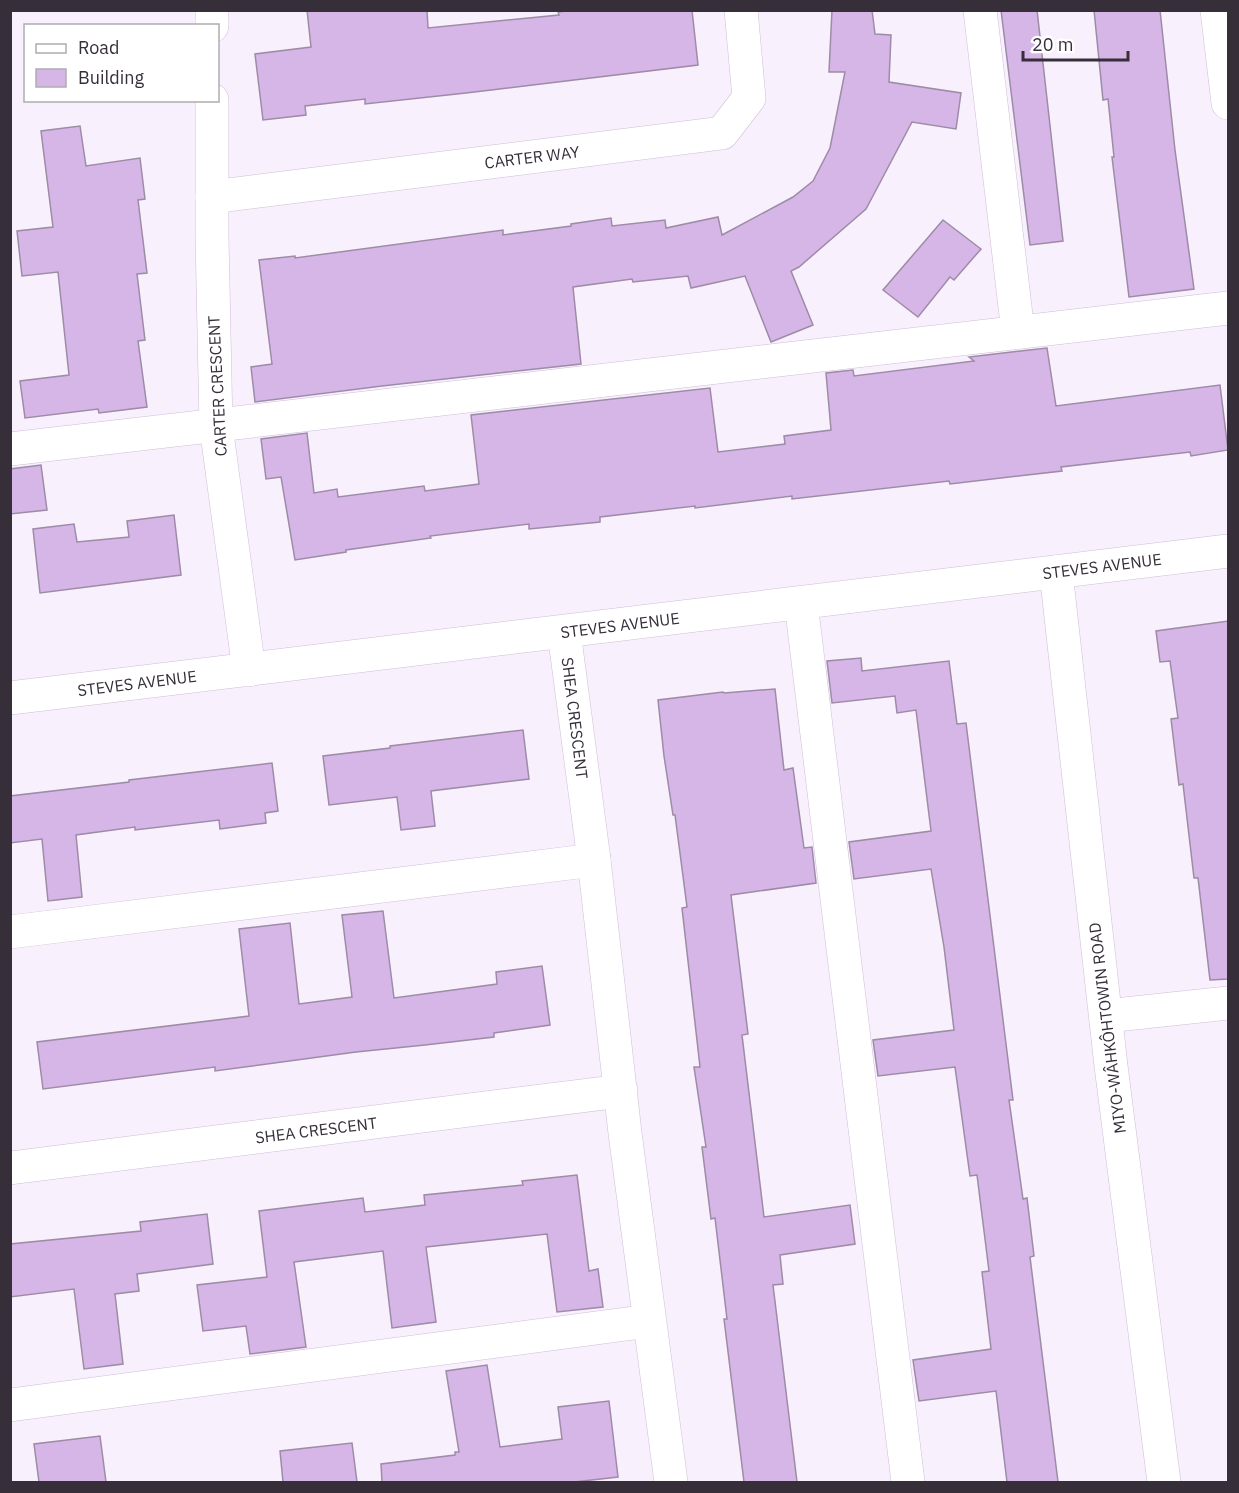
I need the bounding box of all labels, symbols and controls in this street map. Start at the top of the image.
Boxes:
legend [24,24,219,102]
scale bar [1023,24,1128,62]
text: 20 m [1032,33,1074,56]
text: Road [78,36,119,59]
text: Building [78,66,145,89]
street label: CARTER WAY [483,141,581,173]
street label: CARTER CRESCENT [203,315,231,457]
street label: STEVES AVENUE [1041,549,1163,583]
street label: STEVES AVENUE [559,608,681,642]
street label: SHEA CRESCENT [558,656,592,780]
street label: STEVES AVENUE [76,666,198,700]
street label: MIYO-WÂHKÔHTOWIN ROAD [1084,921,1130,1135]
street label: SHEA CRESCENT [254,1113,378,1147]

